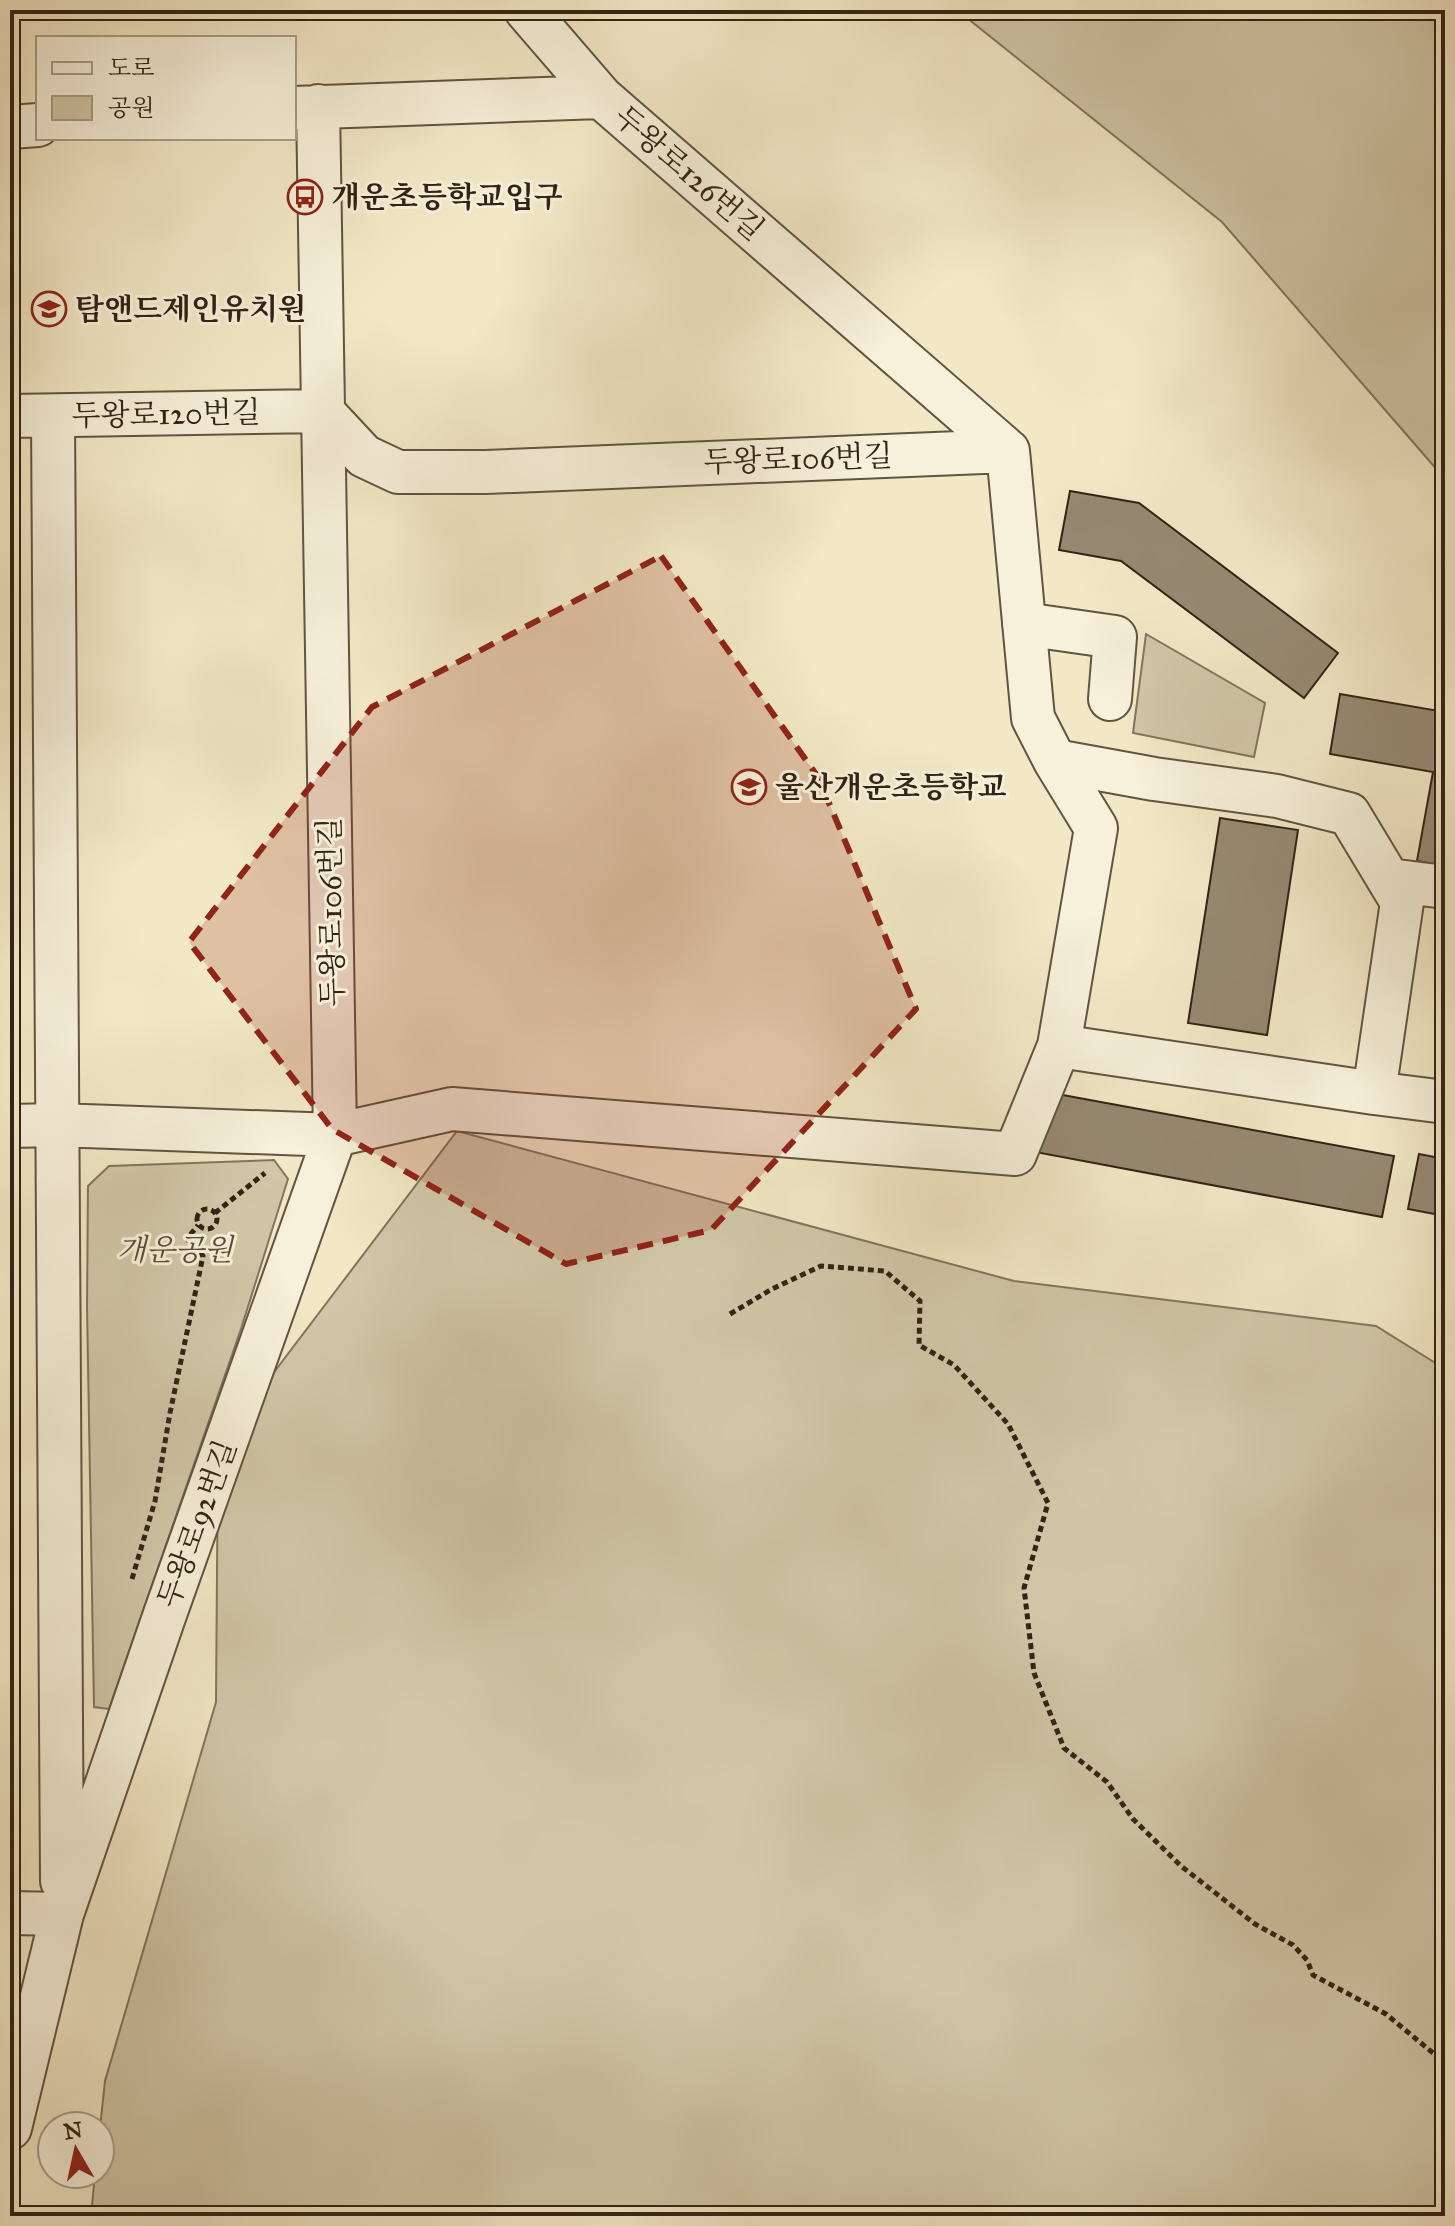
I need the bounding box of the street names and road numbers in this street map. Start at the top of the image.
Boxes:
street label: 두왕로126번길 [607,98,771,248]
street label: 두왕로120번길 [71,394,261,434]
street label: 두왕로106번길 [703,438,893,480]
street label: 두왕로106번길 [311,817,351,1007]
street label: 두왕로92번길 [150,1435,245,1613]

